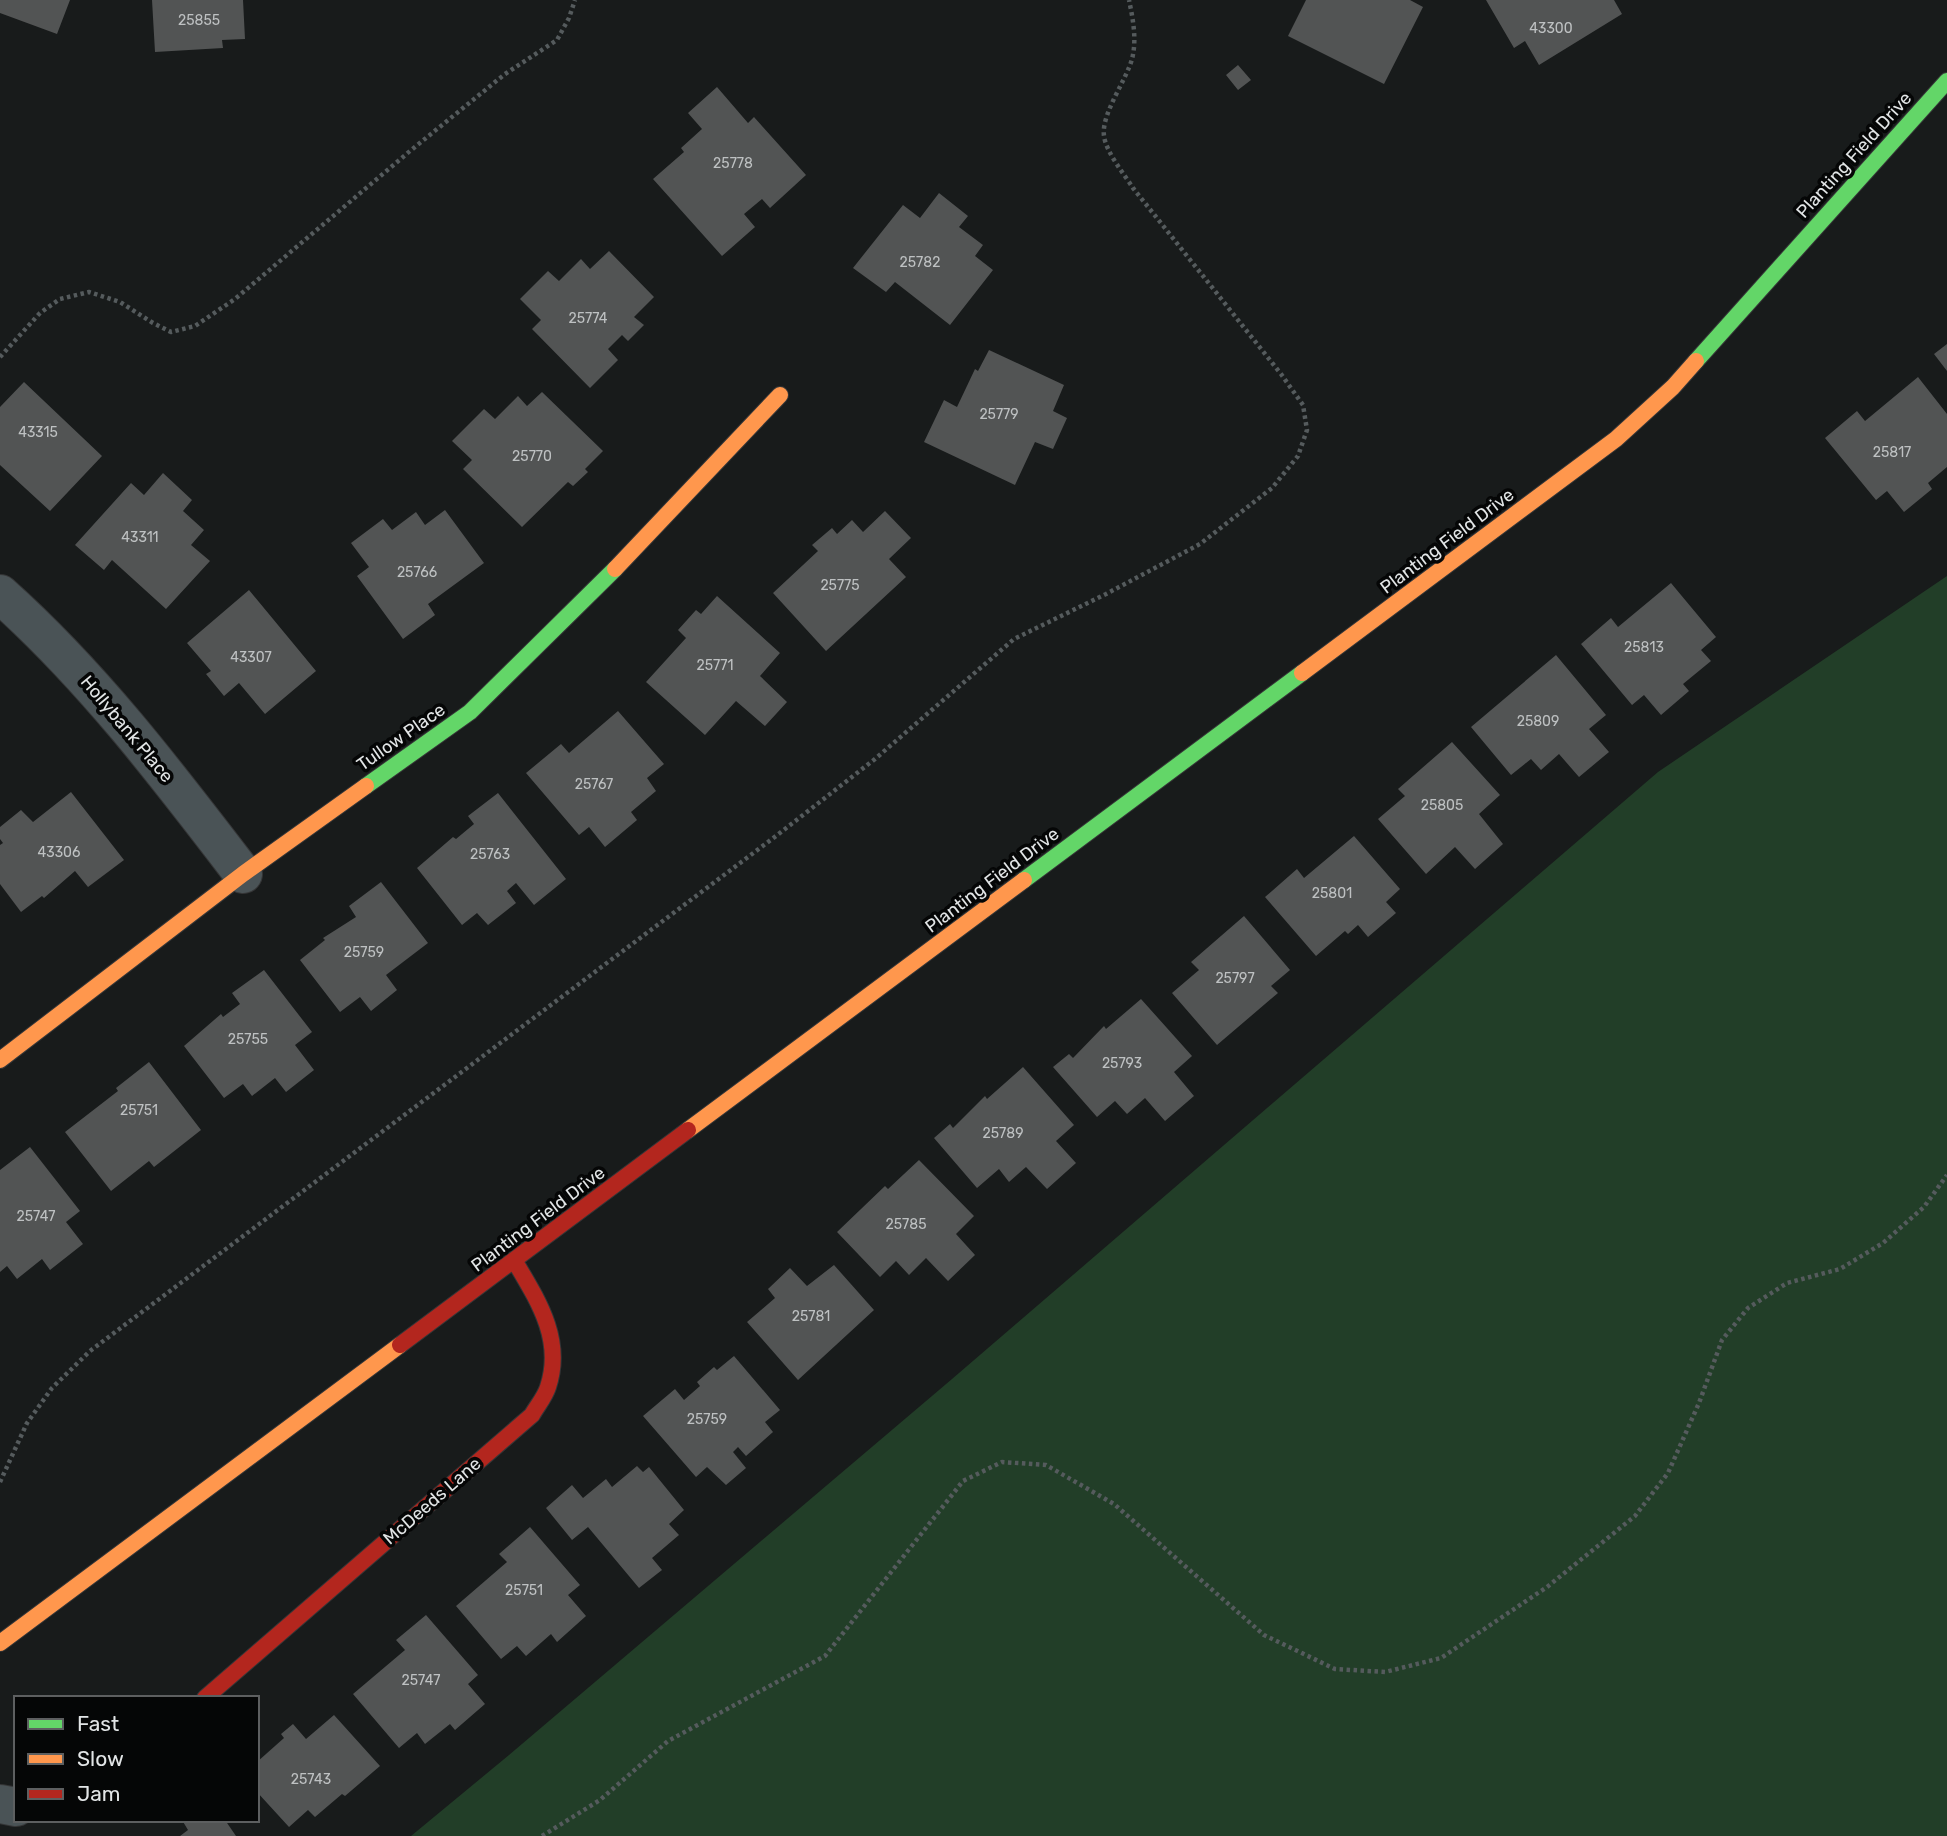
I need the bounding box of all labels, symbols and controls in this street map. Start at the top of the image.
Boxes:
house number: 25855 [178,12,220,29]
house number: 43300 [1529,20,1573,37]
street label: Planting Field Drive [1792,87,1916,223]
house number: 25778 [713,155,753,172]
house number: 25782 [900,254,940,271]
house number: 25774 [568,310,608,327]
house number: 25779 [979,406,1019,423]
house number: 43315 [18,424,58,441]
house number: 25817 [1873,444,1911,461]
house number: 25770 [512,448,552,465]
street label: Planting Field Drive [1376,484,1518,598]
house number: 43311 [121,529,159,546]
house number: 25766 [397,564,437,581]
house number: 25775 [820,577,860,594]
house number: 25813 [1624,639,1664,656]
house number: 43307 [230,649,272,666]
house number: 25771 [697,657,733,674]
street label: Hollybank Place [76,671,178,787]
street label: Tullow Place [353,698,449,776]
house number: 25809 [1517,713,1559,730]
house number: 25767 [575,776,613,793]
house number: 25805 [1421,797,1463,814]
street label: Planting Field Drive [921,823,1063,937]
house number: 43306 [38,844,80,861]
house number: 25763 [470,846,510,863]
house number: 25801 [1312,885,1352,902]
house number: 25759 [344,944,384,961]
house number: 25797 [1215,970,1255,987]
house number: 25755 [228,1031,268,1048]
house number: 25793 [1102,1055,1142,1072]
house number: 25751 [120,1102,158,1119]
house number: 25789 [983,1125,1023,1142]
street label: Planting Field Drive [467,1162,609,1276]
house number: 25747 [17,1208,55,1225]
house number: 25785 [886,1216,926,1233]
house number: 25781 [792,1308,830,1325]
house number: 25759 [687,1411,727,1428]
street label: McDeeds Lane [379,1453,485,1549]
house number: 25751 [505,1582,543,1599]
house number: 25747 [402,1672,440,1689]
legend [14,1696,259,1822]
text: Fast [77,1711,119,1736]
text: Slow [77,1746,124,1771]
house number: 25743 [291,1771,331,1788]
text: Jam [77,1781,121,1806]

